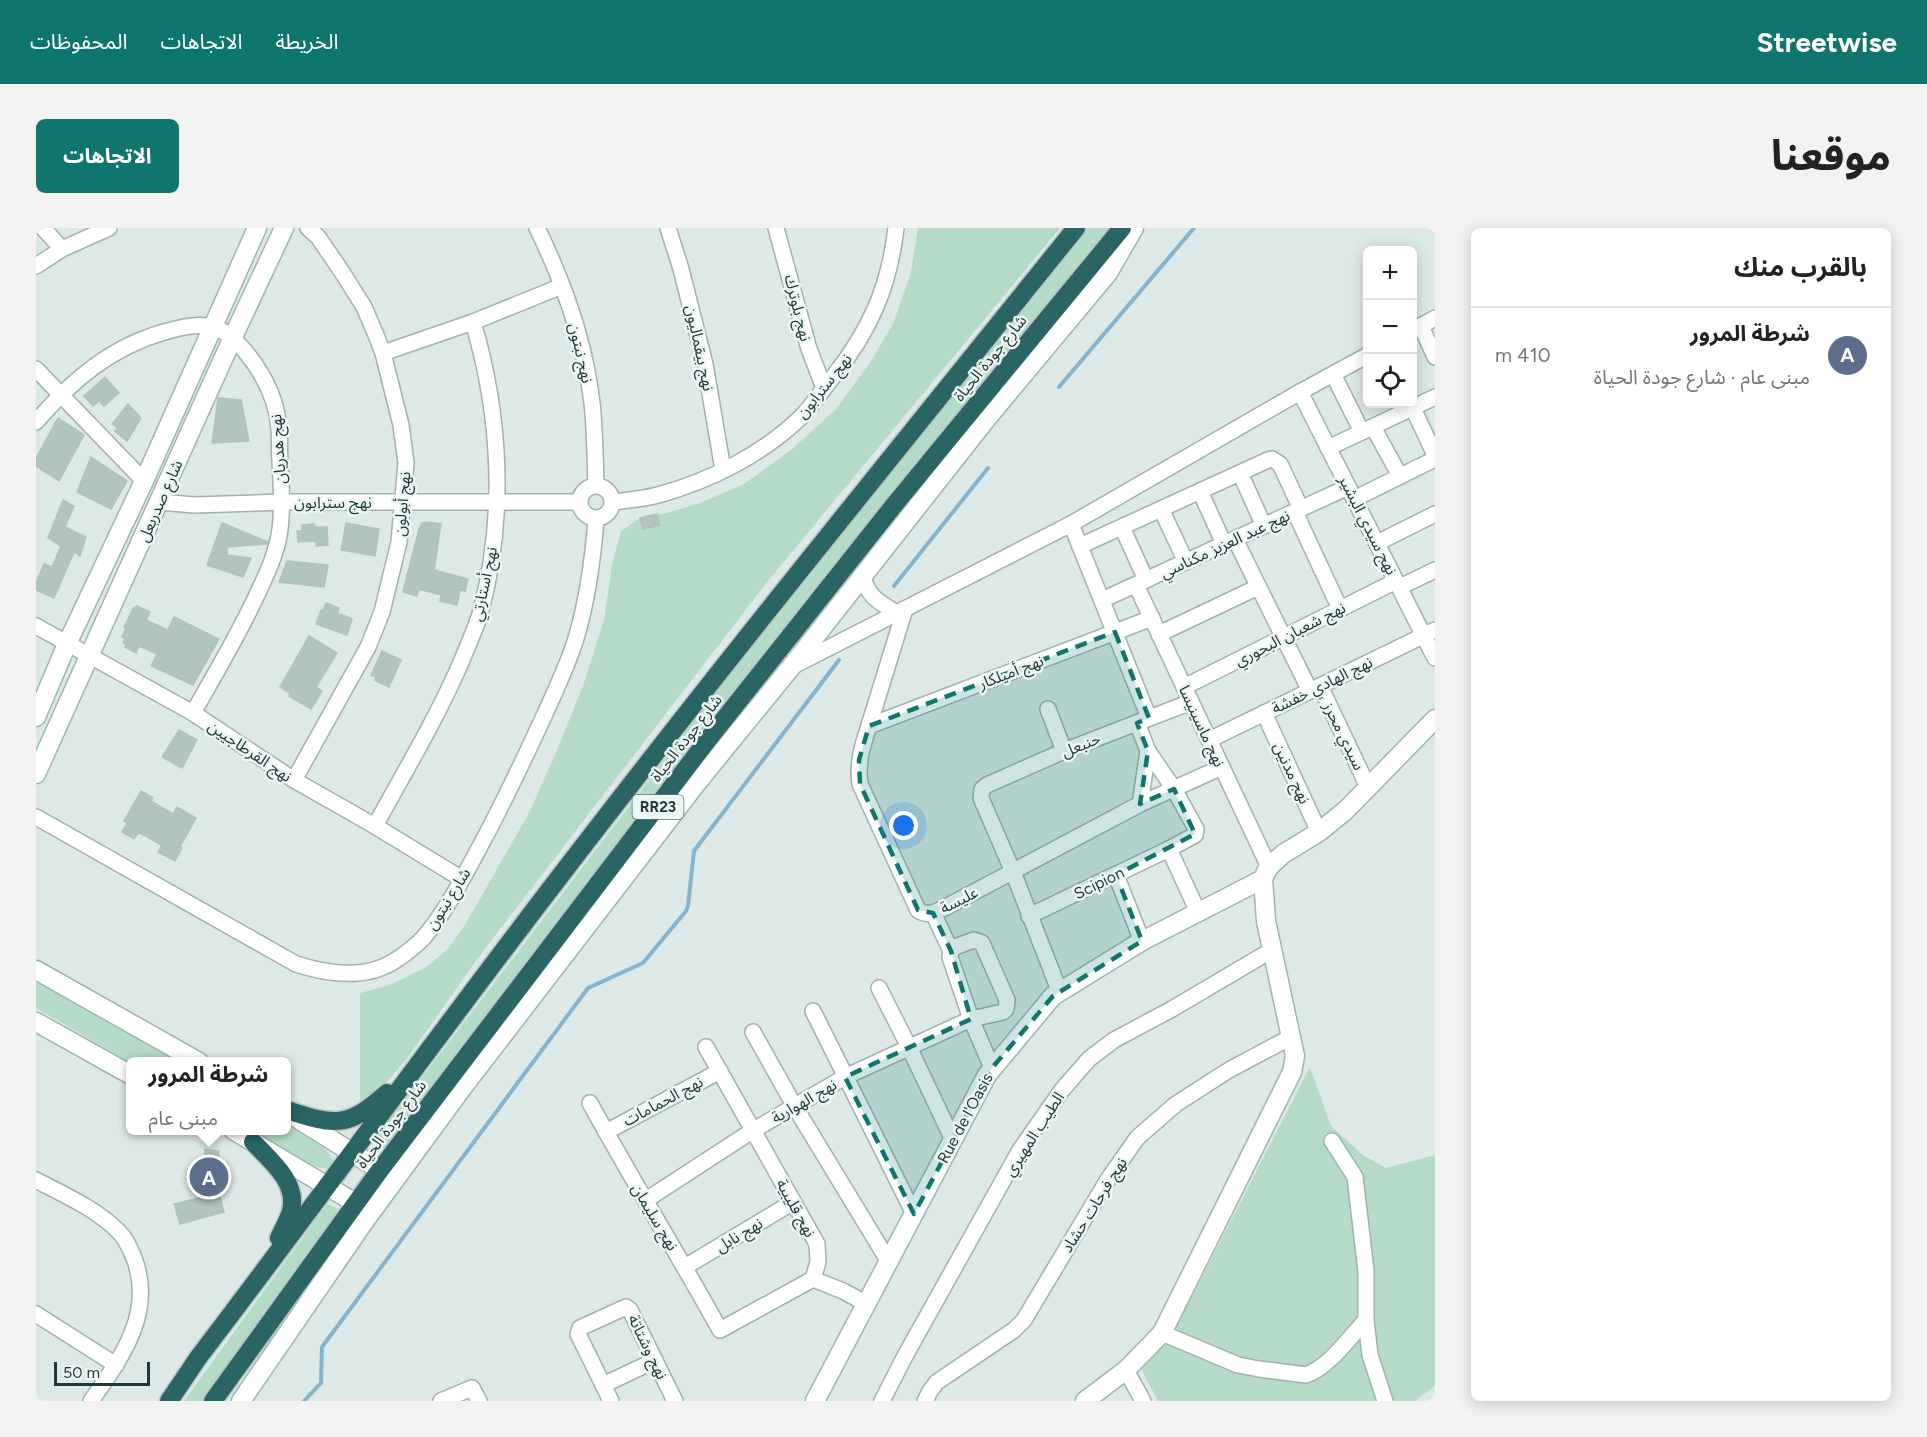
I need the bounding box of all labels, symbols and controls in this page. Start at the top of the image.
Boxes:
text: Streetwise [1757,25,1897,59]
text: المحفوظات [30,29,127,54]
text: الاتجاهات [160,29,242,54]
text: الخريطة [275,29,338,54]
button: الاتجاهات [36,119,179,193]
text: موقعنا [1771,130,1891,181]
map controls [1363,246,1417,408]
button: + [1363,246,1417,300]
text: بالقرب منك [1734,251,1867,283]
street label: نهج بلوترك [778,273,815,344]
button: − [1363,300,1417,354]
street label: نهج بيقماليون [679,303,718,393]
street label: شارع جودة الحياة [949,311,1033,407]
text: شرطة المرور [1690,320,1810,347]
street label: نهج نبتون [562,321,597,386]
text: 410 m [1495,343,1550,367]
text: A [1840,343,1855,367]
street label: نهج سترابون [792,350,858,424]
button: locate [1363,354,1417,408]
text: مبنى عام · شارع جودة الحياة [1594,365,1810,389]
street label: نهج هدريان [266,413,293,485]
street label: شارع صدربعل [133,457,189,546]
street label: نهج أبولون [390,471,417,537]
street label: نهج سيدي البشير [1332,471,1401,579]
street label: نهج سترابون [294,493,372,515]
street label: نهج عبد العزيز مكناسي [1157,506,1294,585]
street label: نهج أستارتي [467,545,504,624]
street label: نهج شعبان البحوري [1231,598,1350,673]
street label: نهج أميلكار [975,651,1047,696]
street label: نهج الهادي خفشة [1268,652,1377,720]
street label: نهج ماسينيسا [1172,682,1229,771]
street label: شارع جودة الحياة [646,691,728,787]
street label: سيدي محرز [1316,698,1369,775]
street label: نهج القرطاجيين [203,716,296,788]
street label: حنبعل [1059,729,1103,761]
street label: نهج مدنين [1267,739,1314,808]
road number: RR23 [632,795,684,819]
your location [889,811,918,840]
street label: Scipion [1071,863,1127,903]
street label: شارع نبتون [422,865,477,935]
street label: عليسة [937,882,981,918]
popup [126,1057,291,1135]
text: شرطة المرور [149,1061,268,1088]
street label: Rue de l'Oasis [933,1070,997,1166]
street label: نهج الحمامات [620,1072,708,1133]
street label: نهج الهوارية [768,1075,841,1130]
street label: شارع جودة الحياة [352,1076,433,1174]
street label: الطيب المهيري [1000,1088,1071,1181]
text: مبنى عام [149,1106,218,1130]
pin: A [190,1154,228,1200]
street label: نهج فرحات حشاد [1057,1154,1133,1258]
street label: نهج قليبية [770,1175,820,1242]
street label: نهج سليمان [625,1180,682,1256]
street label: نهج نابل [712,1214,768,1259]
street label: نهج وشتاتة [622,1312,672,1384]
scale bar [54,1359,150,1386]
text: 50 m [63,1363,100,1382]

